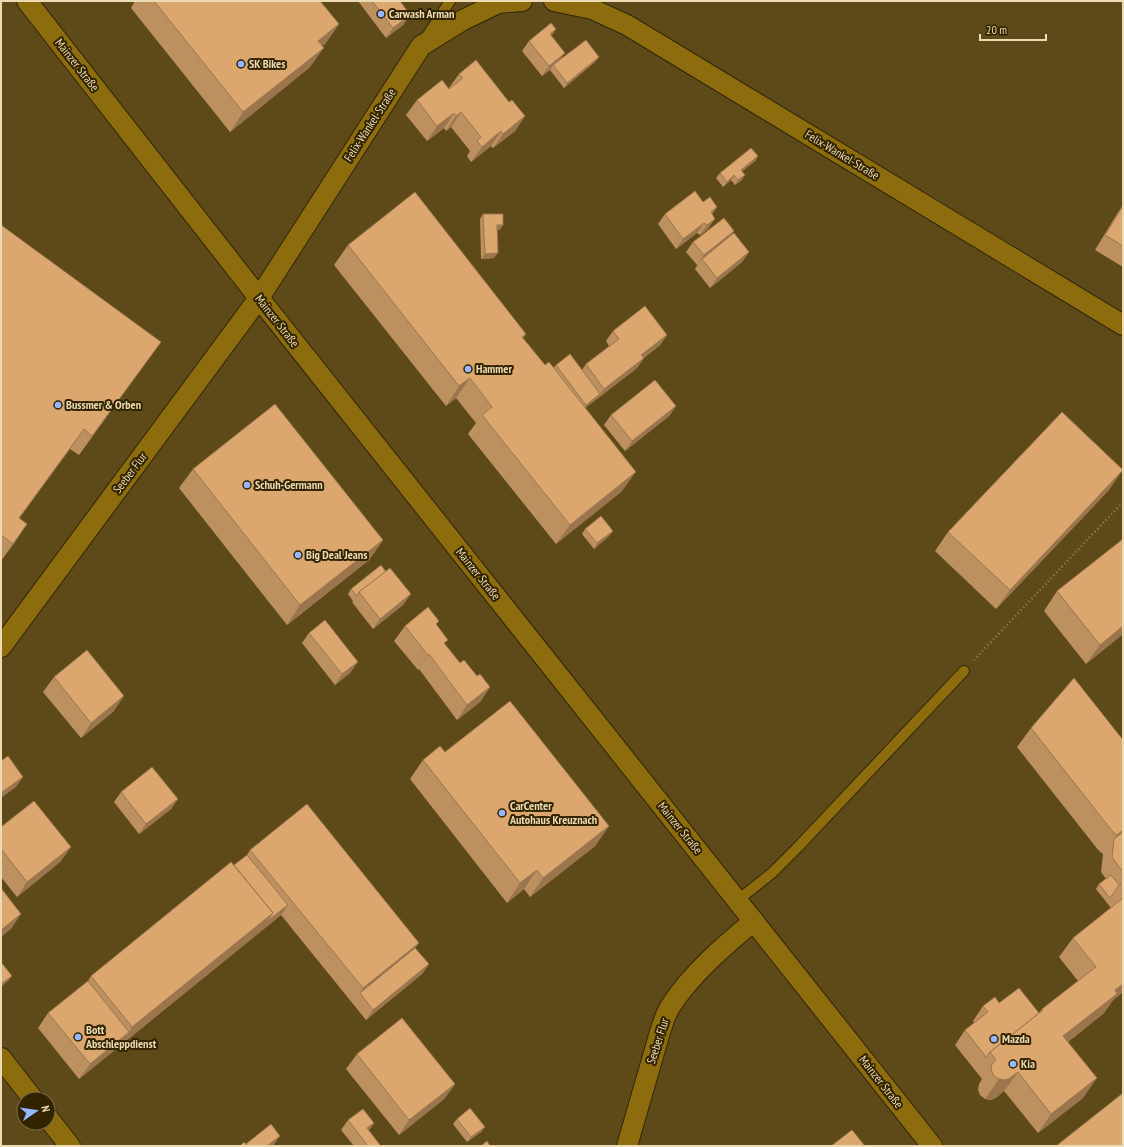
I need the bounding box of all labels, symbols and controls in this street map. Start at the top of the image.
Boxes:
place label: Carwash Arman [389,6,454,21]
marker: Carwash Arman [376,9,386,19]
scale bar [980,16,1046,42]
text: 20 m [986,22,1007,37]
street label: Mainzer Straße [52,35,103,94]
place label: SK Bikes [249,56,285,71]
marker: SK Bikes [236,59,246,69]
street label: Felix-Wankel-Straße [340,85,399,164]
street label: Felix-Wankel-Straße [802,126,882,183]
street label: Mainzer Straße [252,291,303,350]
place label: Hammer [476,361,512,376]
marker: Hammer [463,364,473,374]
place label: Bussmer & Orben [66,397,141,412]
marker: Bussmer & Orben [53,400,63,410]
street label: Seeber Flur [109,449,150,496]
place label: Schuh-Germann [255,477,323,492]
marker: Schuh-Germann [242,480,252,490]
street label: Mainzer Straße [453,545,504,603]
place label: Big Deal Jeans [306,547,367,562]
marker: Big Deal Jeans [293,550,303,560]
place label: CarCenter Autohaus Kreuznach [509,798,597,827]
street label: Mainzer Straße [655,799,706,857]
marker: CarCenter Autohaus Kreuznach [497,808,507,818]
street label: Seeber Flur [643,1015,672,1066]
place label: Bott Abschleppdienst [85,1022,157,1051]
place label: Mazda [1002,1031,1030,1046]
marker: Bott Abschleppdienst [73,1032,83,1042]
marker: Mazda [989,1034,999,1044]
street label: Mainzer Straße [856,1052,907,1111]
place label: Kia [1021,1056,1035,1071]
marker: Kia [1008,1059,1018,1069]
north arrow [16,1091,56,1131]
text: N [38,1104,53,1113]

